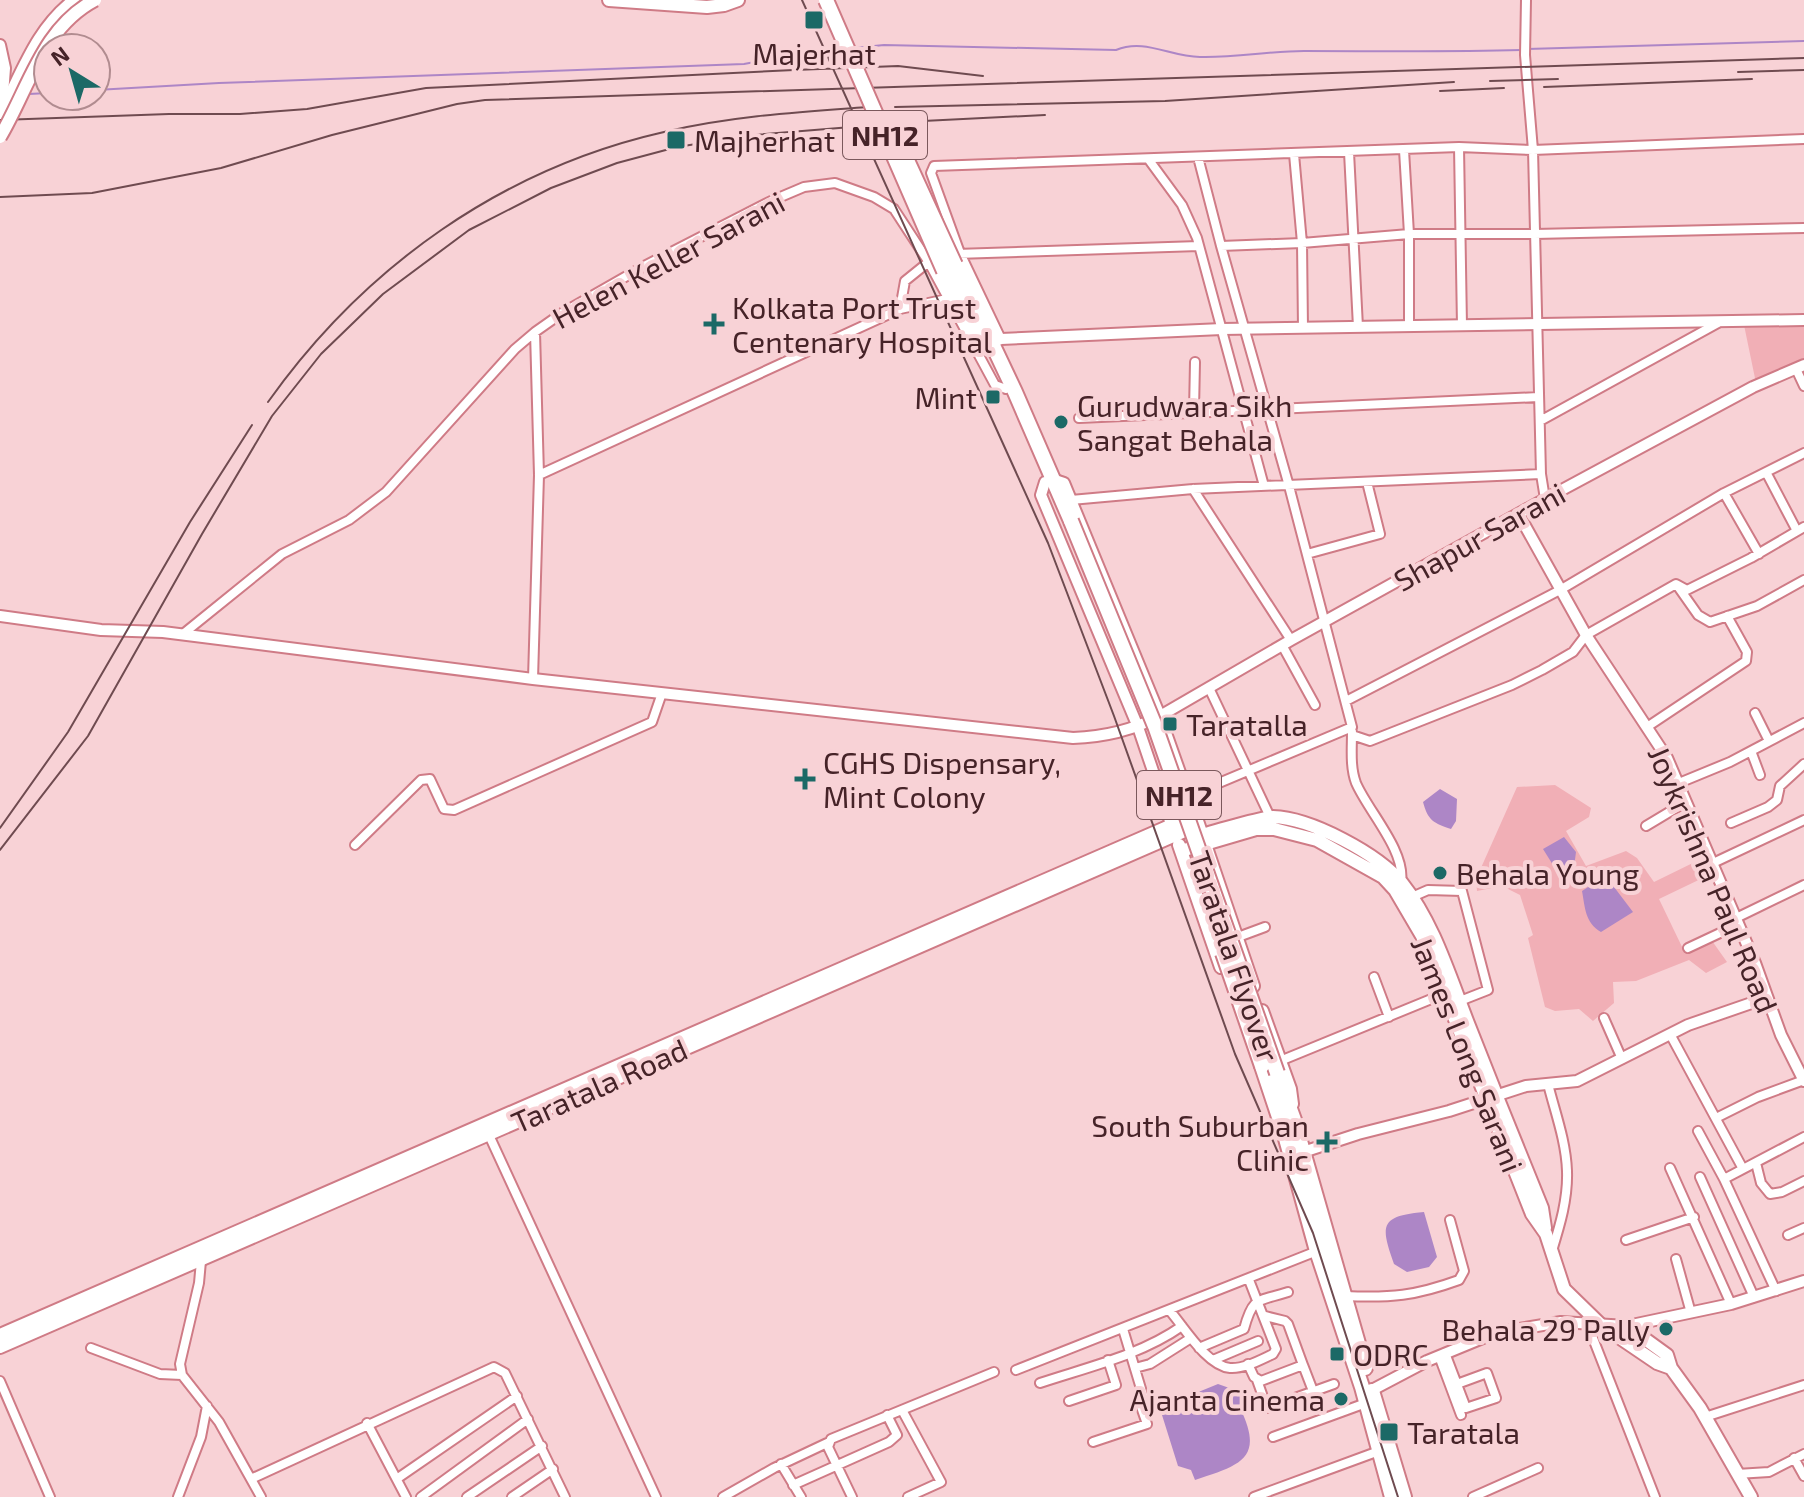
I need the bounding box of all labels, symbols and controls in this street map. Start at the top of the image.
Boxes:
marker: Majerhat [803,9,825,31]
north arrow [32,32,112,112]
place label: Majerhat [752,35,876,71]
text: N [45,40,74,70]
road number: NH12 [843,111,927,159]
place label: Majherhat [694,122,835,158]
marker: Majherhat [665,129,687,151]
street label: Helen Keller Sarani [546,183,790,335]
place label: Kolkata Port Trust Centenary Hospital [732,289,992,359]
marker: Kolkata Port Trust Centenary Hospital [703,313,725,335]
place label: Mint [914,379,977,415]
place label: Gurudwara Sikh Sangat Behala [1077,387,1293,457]
marker: Mint [984,388,1002,406]
marker: Gurudwara Sikh Sangat Behala [1052,413,1070,431]
street label: Shapur Sarani [1387,474,1571,598]
place label: Taratalla [1186,706,1308,742]
marker: Taratalla [1161,715,1179,733]
street label: Joykrishna Paul Road [1642,740,1786,1018]
place label: CGHS Dispensary, Mint Colony [823,744,1061,814]
marker: CGHS Dispensary, Mint Colony [794,768,816,790]
road number: NH12 [1137,771,1221,819]
street label: Taratala Flyover [1182,846,1288,1066]
place label: Behala Young [1456,855,1640,891]
marker: Behala Young [1431,864,1449,882]
street label: James Long Sarani [1404,931,1532,1177]
street label: Taratala Road [506,1030,692,1140]
place label: South Suburban Clinic [1091,1107,1309,1177]
marker: South Suburban Clinic [1316,1131,1338,1153]
place label: Behala 29 Pally [1442,1311,1650,1347]
marker: Behala 29 Pally [1657,1320,1675,1338]
place label: ODRC [1353,1336,1429,1372]
marker: ODRC [1328,1345,1346,1363]
place label: Ajanta Cinema [1130,1381,1325,1417]
marker: Ajanta Cinema [1332,1390,1350,1408]
place label: Taratala [1407,1414,1520,1450]
marker: Taratala [1378,1421,1400,1443]

